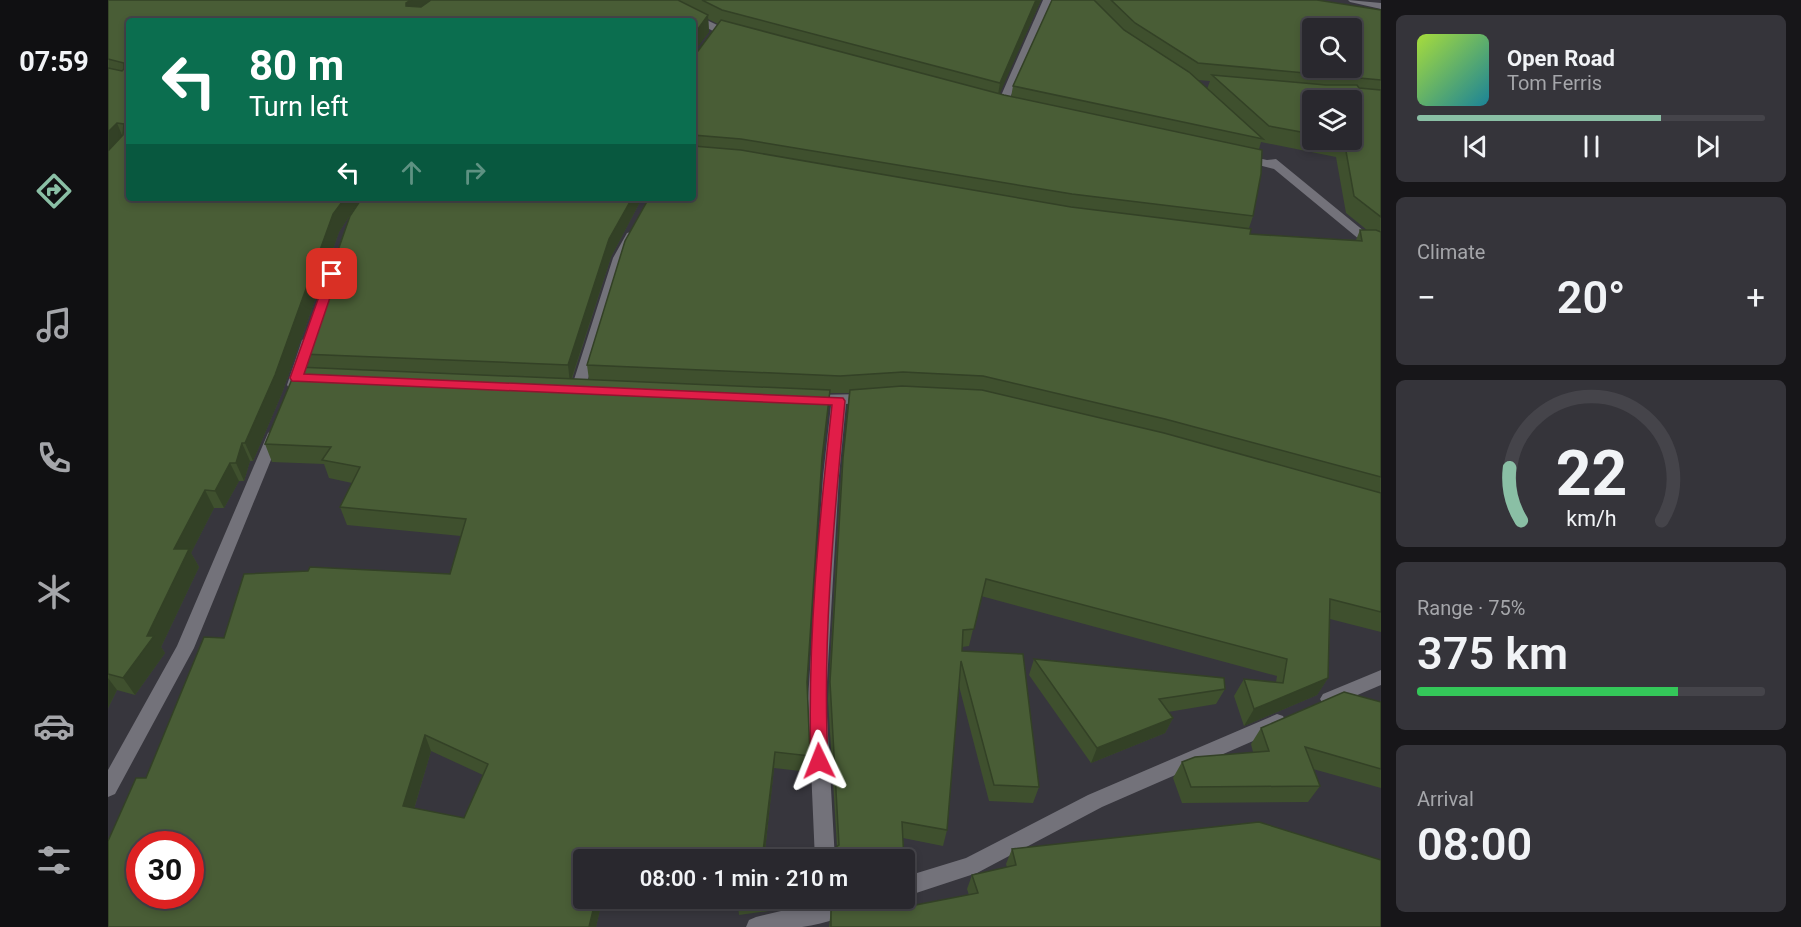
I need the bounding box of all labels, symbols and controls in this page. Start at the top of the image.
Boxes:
map controls [1302,18,1362,150]
button: search [1302,18,1362,78]
text: 80 m [249,41,344,90]
icon: left [150,42,228,120]
text: 07:59 [19,46,89,78]
text: Open Road [1507,46,1615,71]
text: Tom Ferris [1507,71,1602,95]
button: layers [1302,90,1362,150]
text: Turn left [249,91,349,123]
icon: previous [1459,130,1492,163]
icon: pause [1575,130,1608,163]
icon: next [1691,130,1724,163]
icon: left [332,156,365,189]
icon: ahead [395,156,428,189]
icon: right [458,156,491,189]
icon: directions [33,170,75,212]
text: Climate [1417,240,1485,264]
pin [306,248,357,299]
icon: arrive [315,257,348,290]
text: 20° [1557,271,1625,324]
text: − [1417,278,1436,317]
text: + [1746,278,1765,317]
icon: music [33,304,75,346]
icon: phone [33,437,75,479]
text: 22 [1555,437,1627,510]
text: km/h [1566,506,1616,531]
icon: climate [33,571,75,613]
text: Range · 75% [1417,596,1525,620]
text: 375 km [1417,627,1568,680]
icon: car [33,705,75,747]
position arrow [787,729,851,793]
text: Arrival [1417,787,1474,811]
text: 08:00 [1417,818,1532,871]
speed limit sign: 30 [126,831,204,909]
icon: filters [33,839,75,881]
text: 08:00 · 1 min · 210 m [640,866,848,891]

